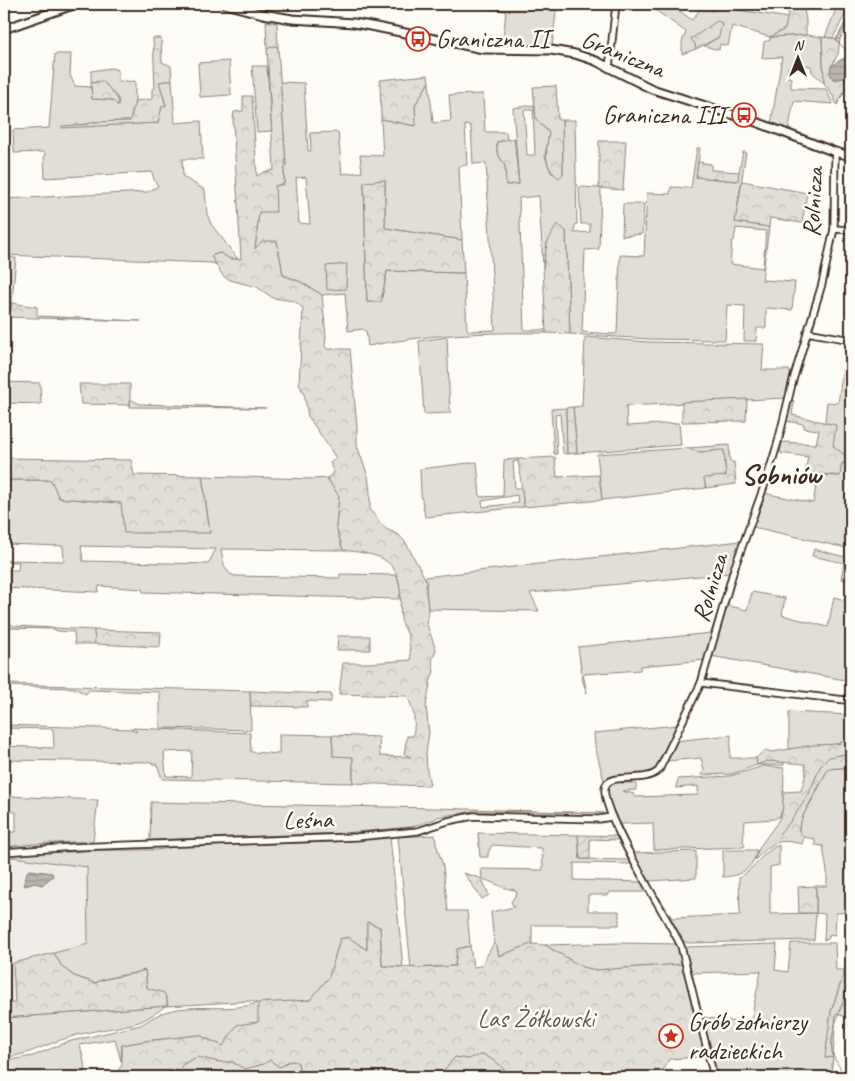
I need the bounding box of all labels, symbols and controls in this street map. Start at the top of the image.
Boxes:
place label: Graniczna II [436,23,554,55]
street label: Graniczna [577,23,672,86]
bus stop icon: Graniczna II [405,26,431,52]
north arrow [772,32,822,82]
text: N [794,37,805,54]
place label: Graniczna III [603,99,731,131]
bus stop icon: Graniczna III [731,102,757,128]
street label: Rolnicza [795,164,831,238]
district label: Sobniów [742,457,823,492]
street label: Rolnicza [685,547,736,626]
street label: Leśna [283,803,335,837]
park label: Las Żółkowski [477,1003,598,1035]
place label: Grób żołnierzy radzieckich [688,1006,809,1067]
place icon: Grób żołnierzy radzieckich [658,1023,684,1049]

